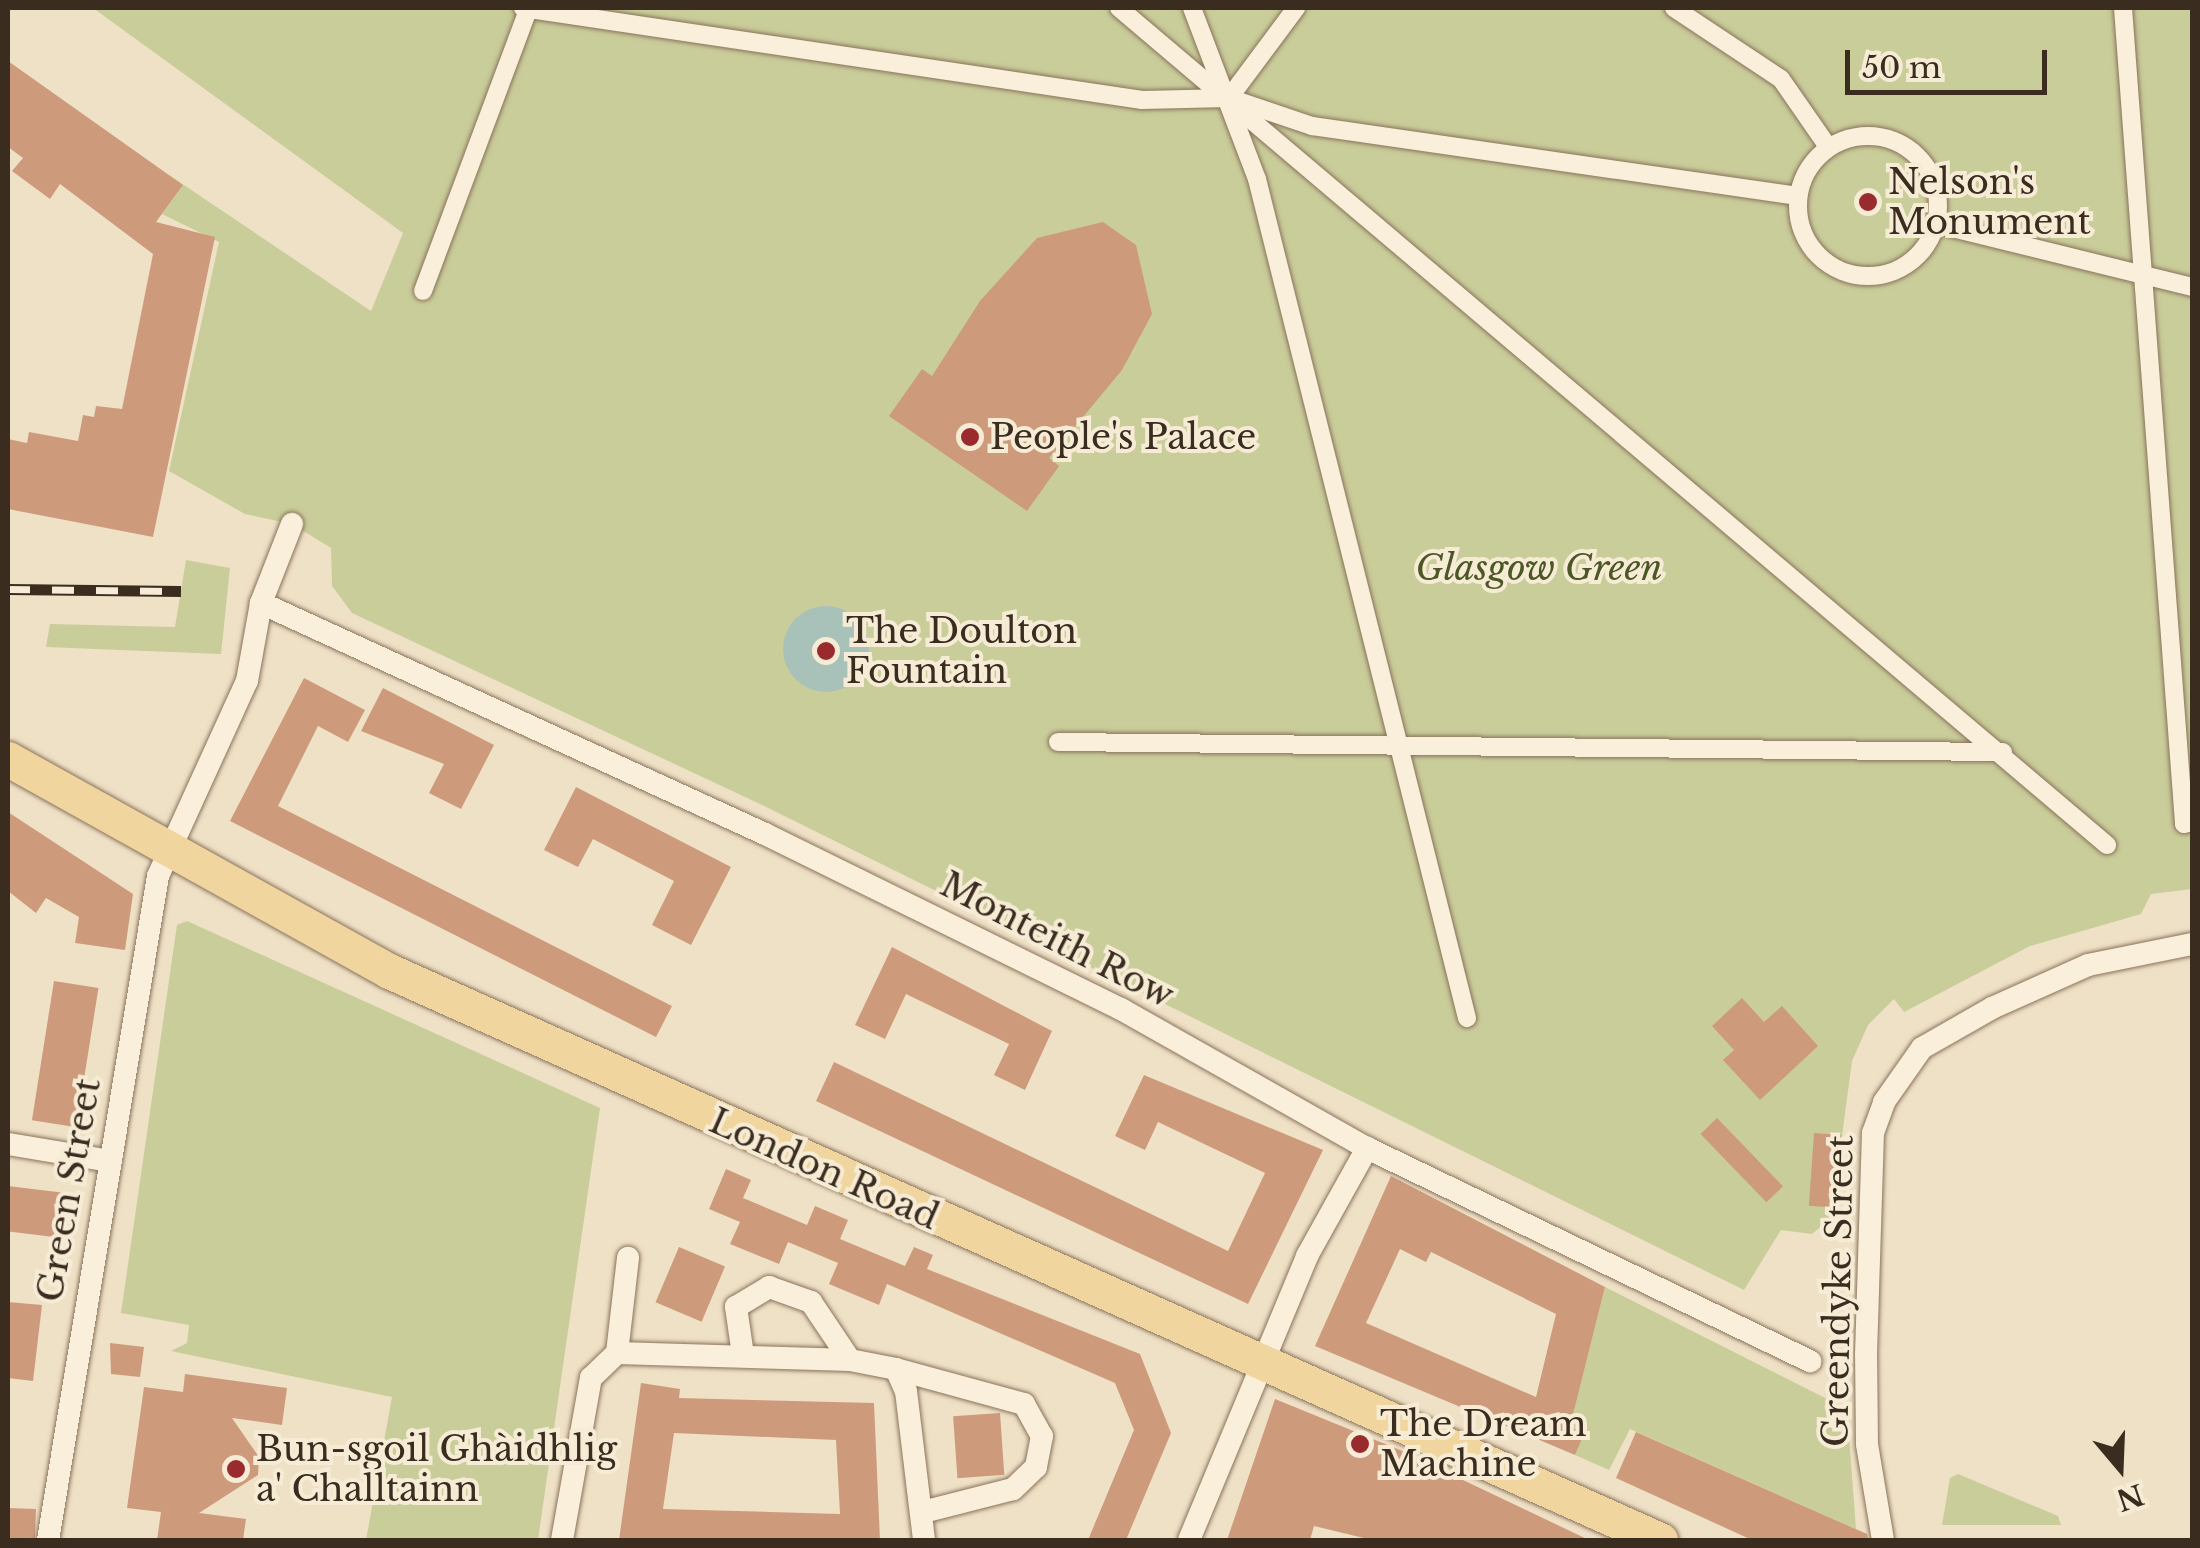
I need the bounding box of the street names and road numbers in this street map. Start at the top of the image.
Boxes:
street label: Monteith Row [933,863,1181,1017]
street label: Green Street [29,1075,109,1305]
street label: London Road [703,1100,945,1238]
street label: Greendyke Street [1814,1135,1862,1447]

